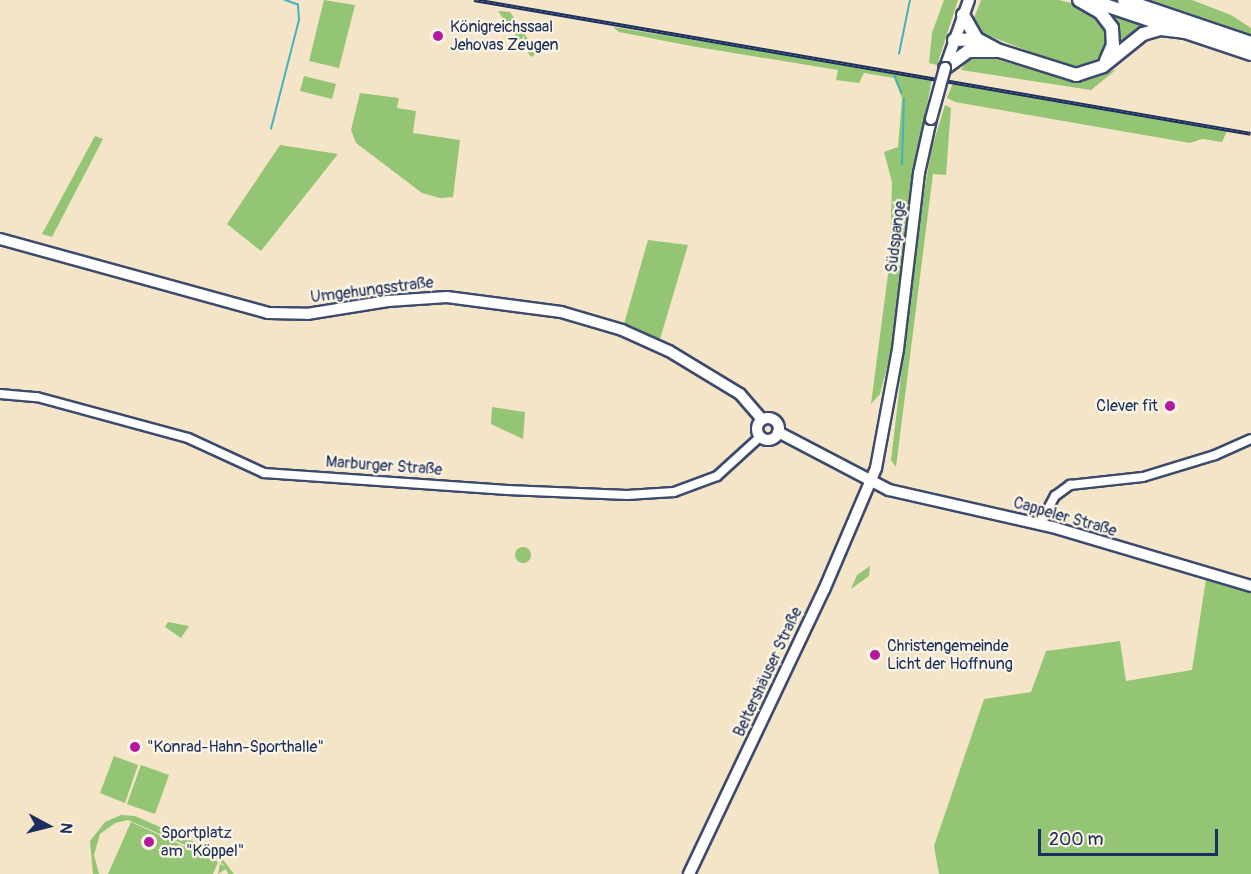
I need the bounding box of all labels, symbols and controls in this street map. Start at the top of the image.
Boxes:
place label: Königreichssaal Jehovas Zeugen [450,17,558,55]
marker: Königreichssaal Jehovas Zeugen [431,29,445,43]
street label: Südspange [882,200,910,274]
street label: Umgehungsstraße [309,273,435,307]
place label: Clever fit [1096,396,1158,416]
marker: Clever fit [1163,399,1177,413]
street label: Marburger Straße [325,452,443,480]
street label: Cappeler Straße [1011,493,1119,541]
street label: Beltershäuser Straße [730,604,806,740]
place label: Christengemeinde Licht der Hoffnung [887,636,1013,674]
marker: Christengemeinde Licht der Hoffnung [868,648,882,662]
place label: "Konrad-Hahn-Sporthalle" [147,737,324,757]
marker: "Konrad-Hahn-Sporthalle" [128,740,142,754]
north arrow [18,796,78,856]
scale bar [1041,817,1221,855]
text: N [55,822,76,835]
place label: Sportplatz am "Köppel" [161,823,244,861]
text: 200 m [1049,828,1104,851]
marker: Sportplatz am "Köppel" [142,835,156,849]

